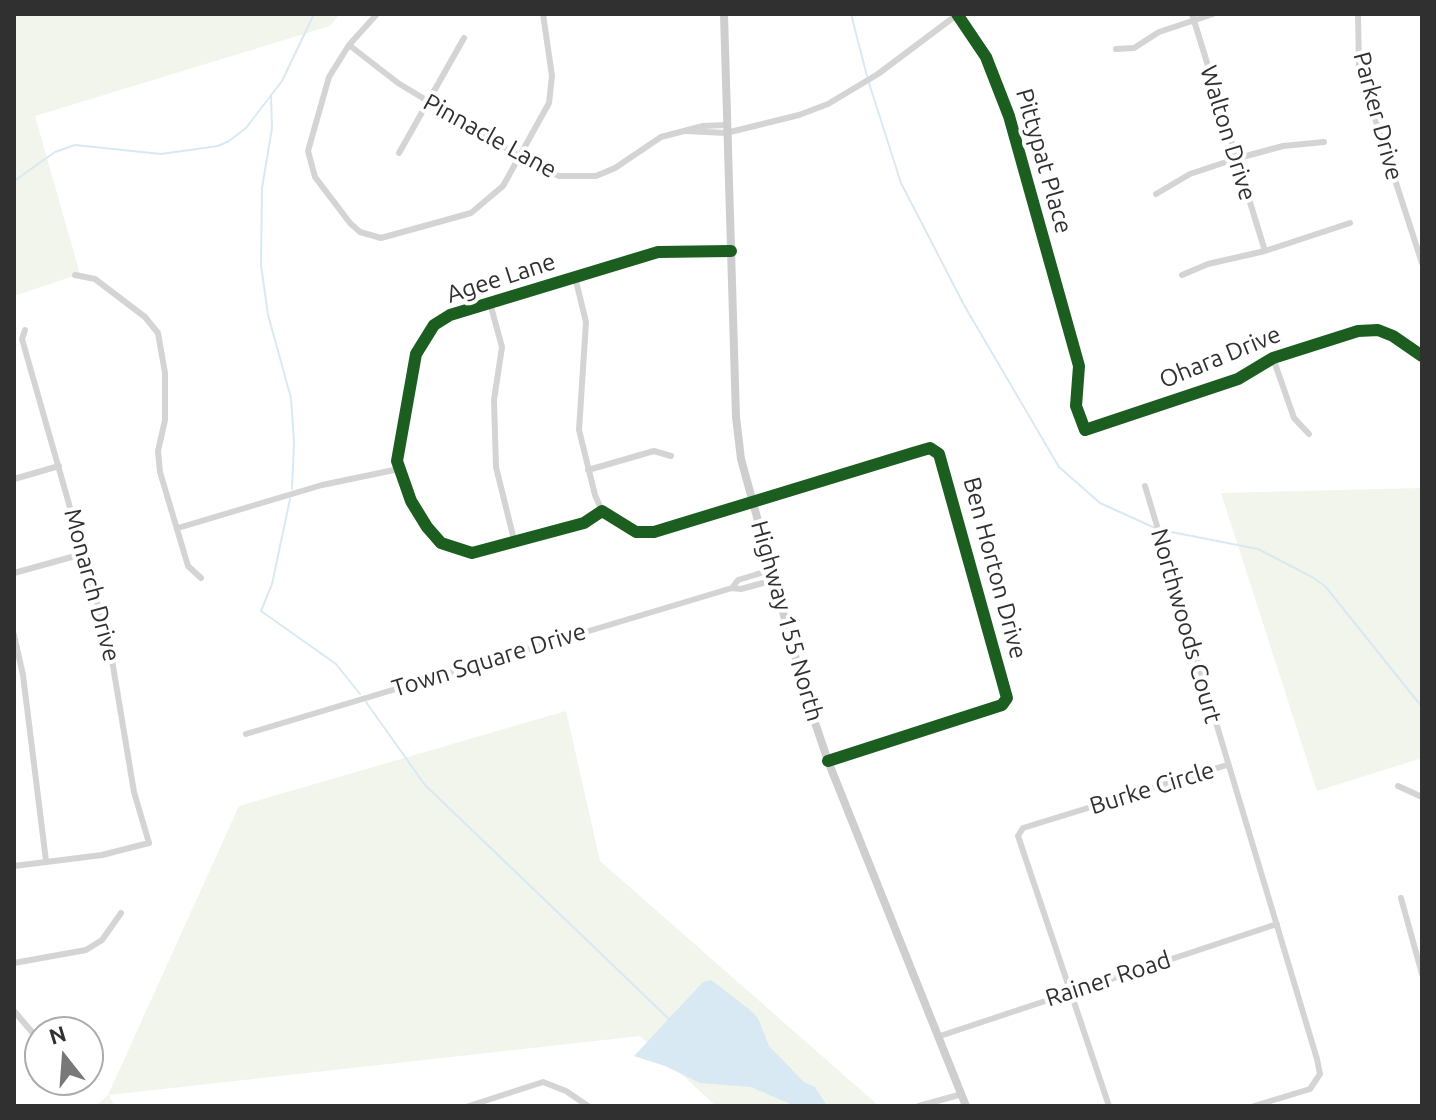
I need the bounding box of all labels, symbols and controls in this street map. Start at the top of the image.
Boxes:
street label: Parker Drive [1347,49,1409,183]
street label: Walton Drive [1194,62,1262,204]
street label: Pittypat Place [1010,85,1078,237]
street label: Pinnacle Lane [418,88,562,184]
street label: Agee Lane [443,247,559,309]
street label: Ohara Drive [1155,320,1285,394]
street label: Ben Horton Drive [957,474,1033,662]
street label: Monarch Drive [58,505,126,665]
street label: Highway 155 North [745,517,829,725]
street label: Northwoods Court [1144,525,1228,727]
street label: Town Square Drive [389,617,589,703]
street label: Burke Circle [1086,755,1218,821]
street label: Rainer Road [1042,945,1174,1013]
north arrow [24,1016,104,1096]
text: N [46,1020,69,1049]

